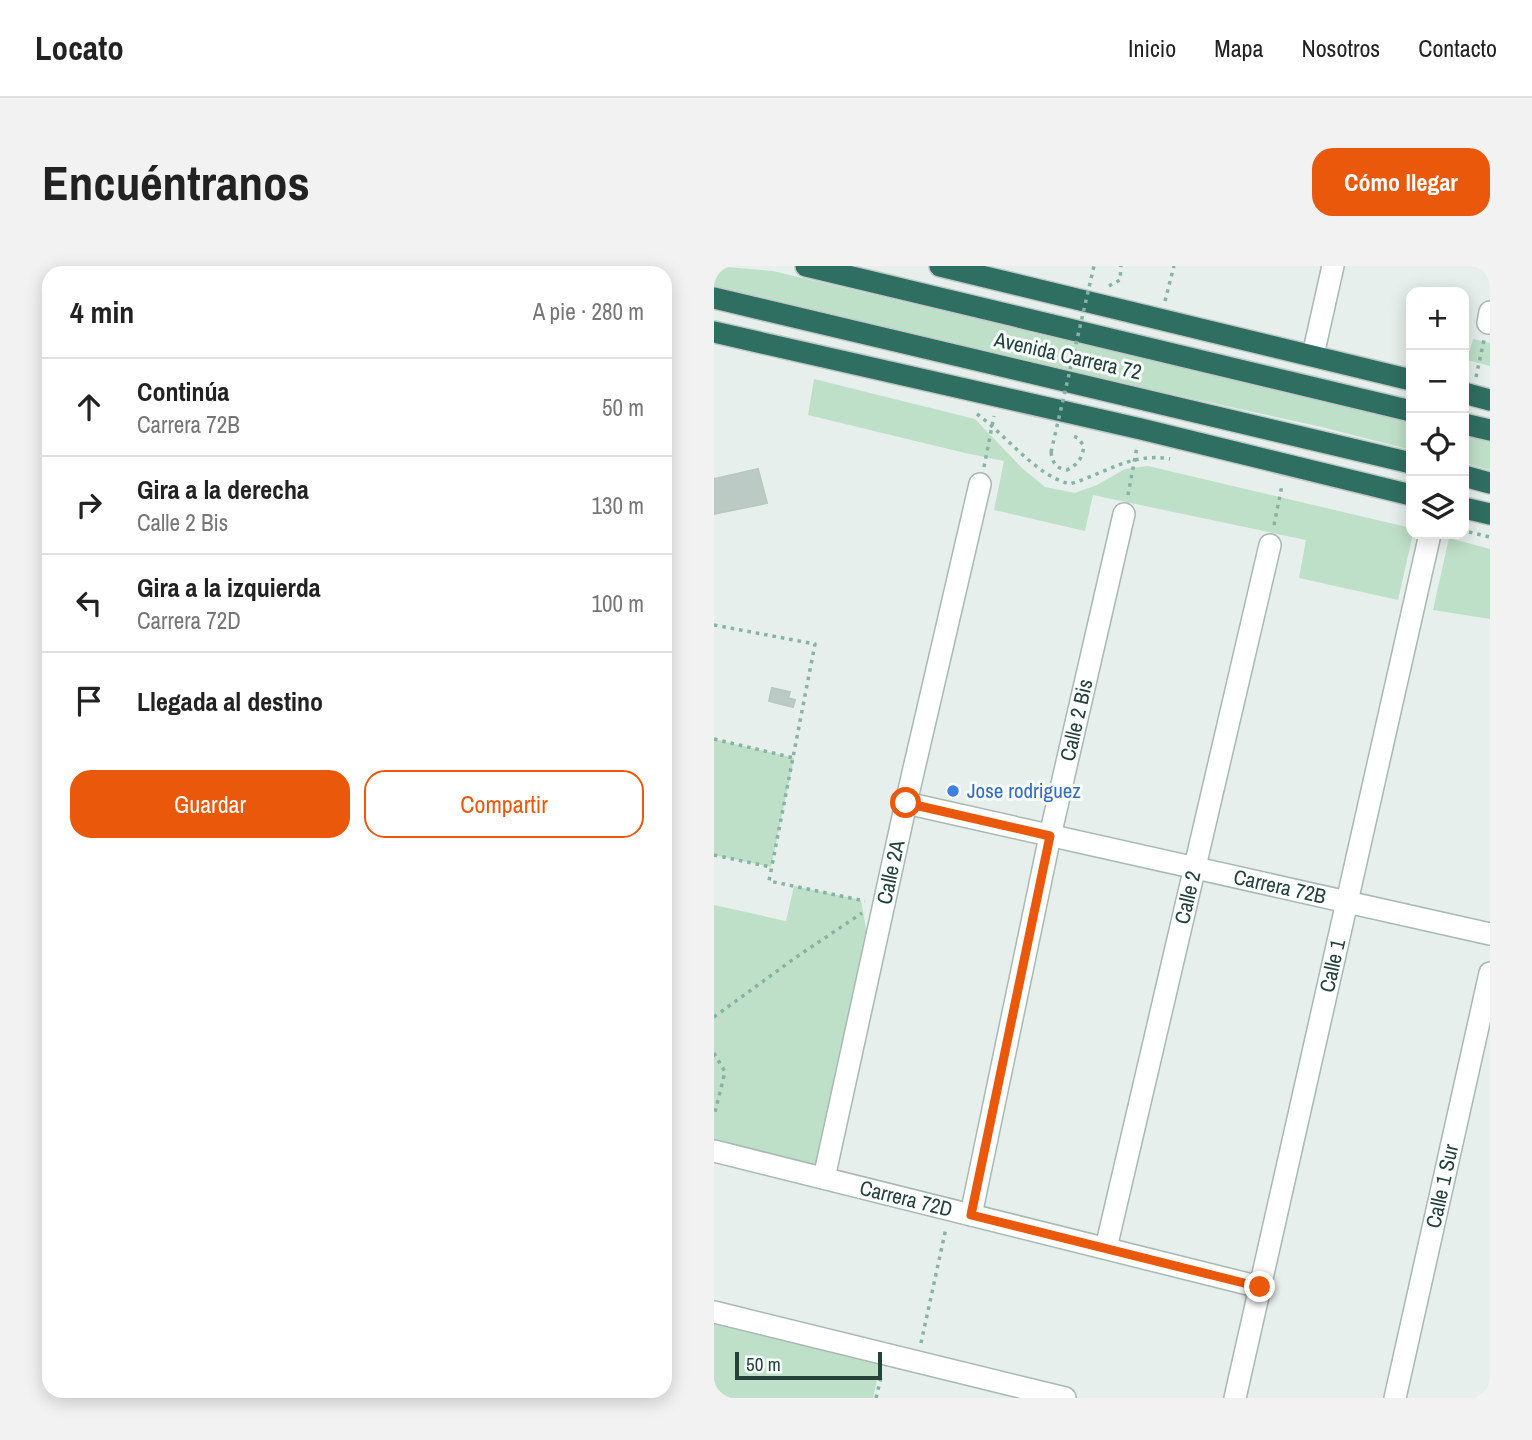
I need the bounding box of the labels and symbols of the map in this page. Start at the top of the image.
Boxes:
street label: Avenida Carrera 72 [991,324,1144,387]
street label: Calle 2 Bis [1053,676,1100,764]
place label: Jose rodriguez [967,776,1081,805]
marker: Jose rodriguez [945,783,961,799]
route start [890,787,921,818]
street label: Calle 2A [869,837,912,907]
street label: Carrera 72B [1231,862,1329,911]
street label: Calle 2 [1167,868,1208,927]
street label: Calle 1 [1312,936,1352,995]
street label: Calle 1 Sur [1418,1141,1465,1231]
street label: Carrera 72D [857,1173,956,1224]
route end [1244,1271,1275,1302]
scale bar [735,1349,882,1381]

